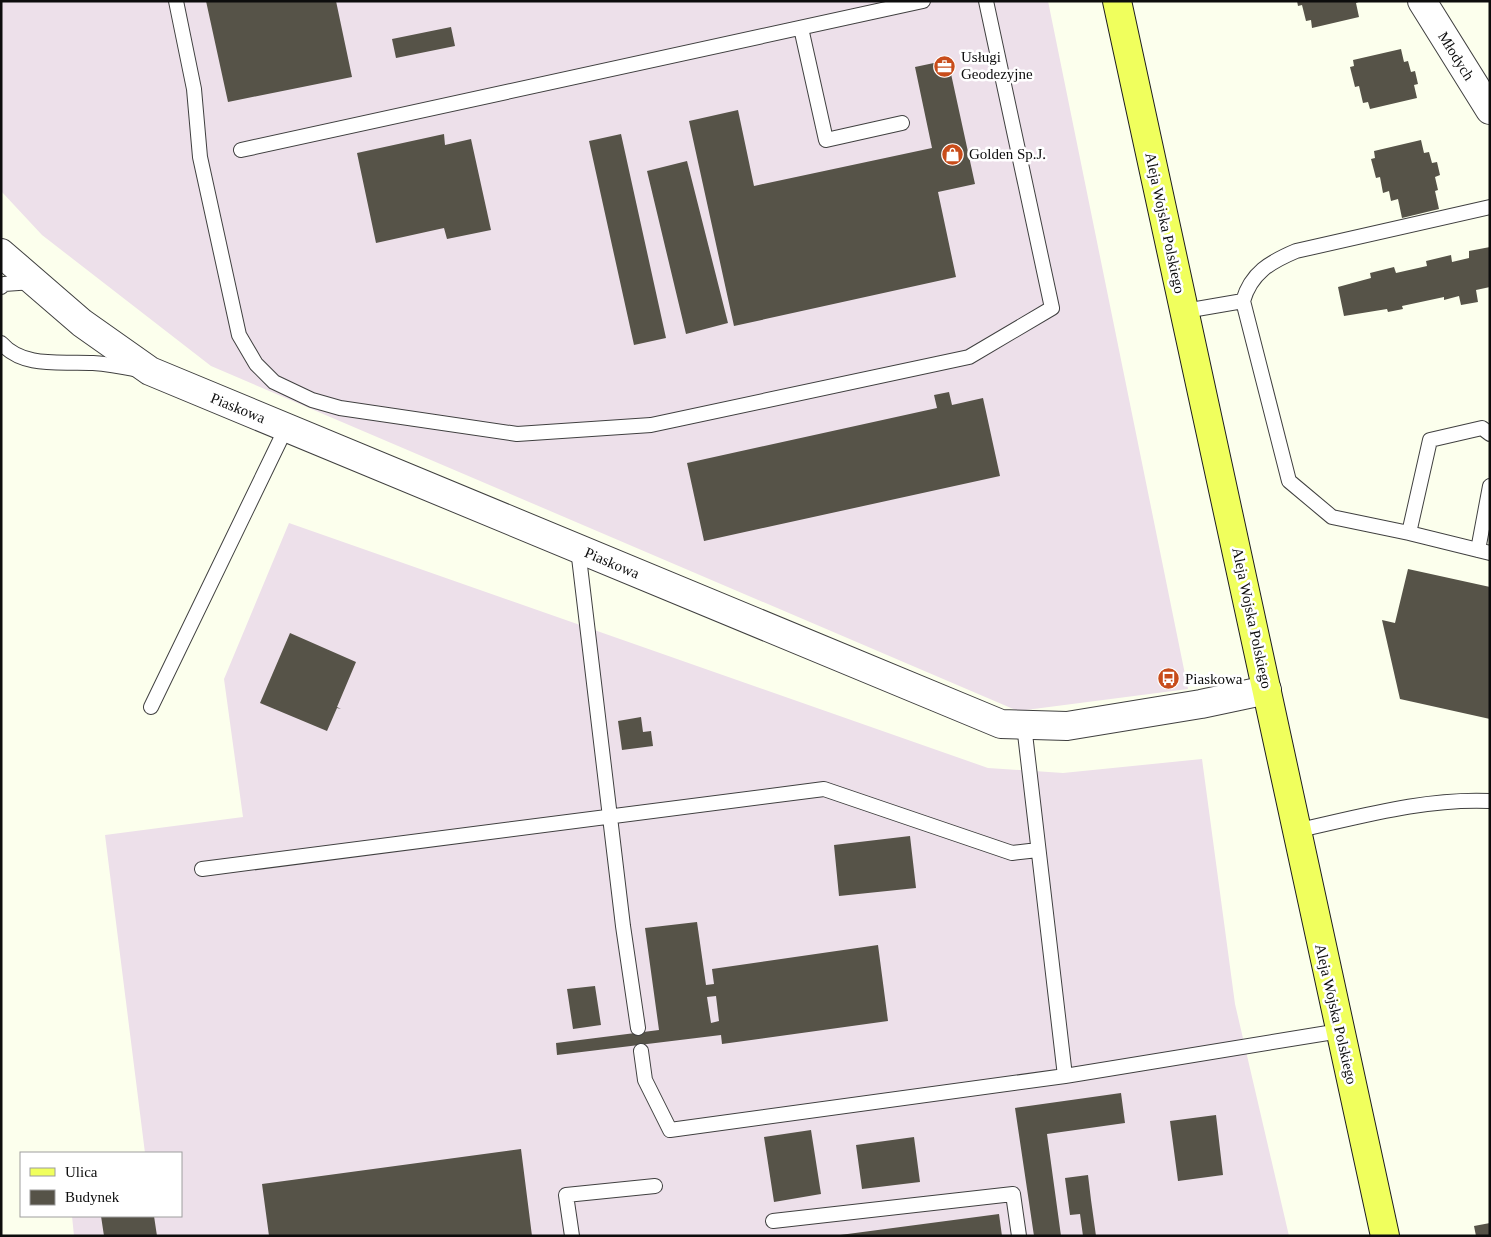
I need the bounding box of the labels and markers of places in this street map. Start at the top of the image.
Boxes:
place label: Usługi Geodezyjne [961,49,1033,82]
office icon: Usługi Geodezyjne [933,54,957,78]
shop icon: Golden Sp.J. [941,142,965,166]
place label: Golden Sp.J. [969,146,1046,162]
bus stop icon: Piaskowa [1157,667,1181,691]
place label: Piaskowa [1185,671,1243,687]

